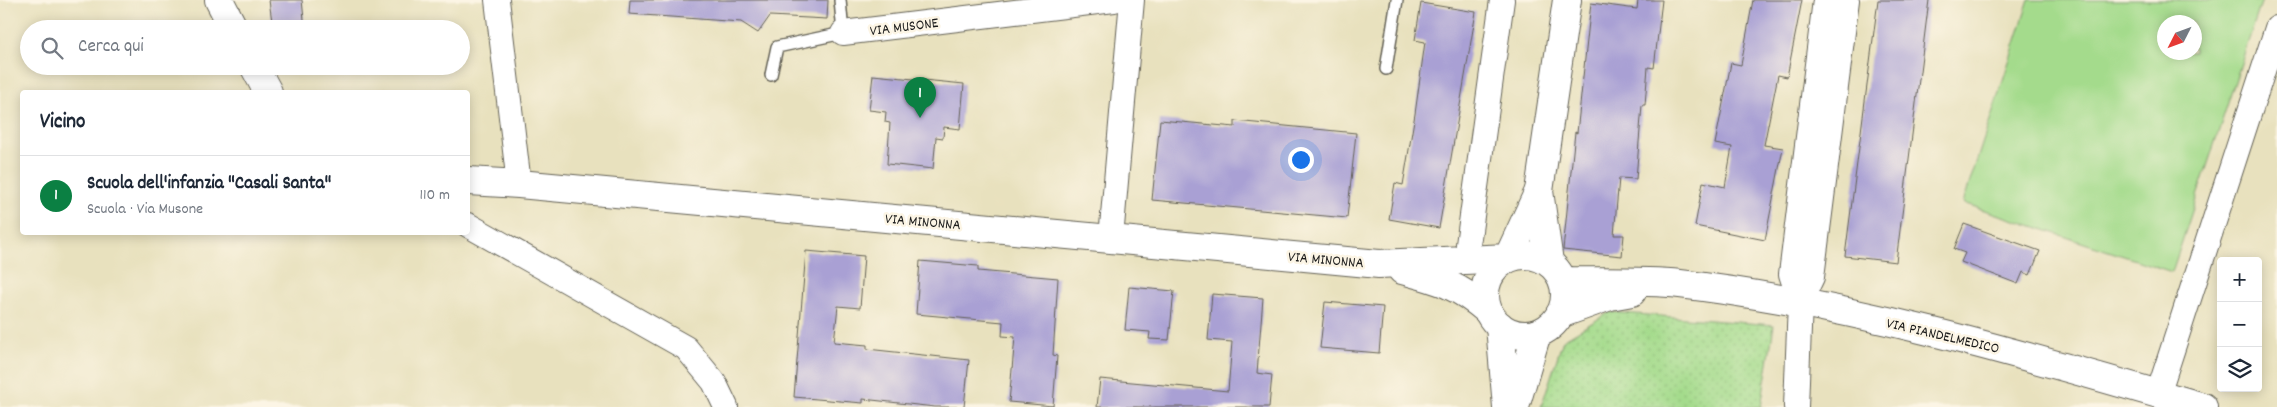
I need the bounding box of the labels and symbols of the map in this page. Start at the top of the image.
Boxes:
street label: VIA MUSONE [869,13,940,43]
north arrow [2157,15,2202,60]
pin: 1 [904,77,936,118]
your location [1288,147,1314,173]
street label: VIA MINONNA [884,209,962,237]
street label: VIA MINONNA [1287,247,1365,275]
street label: VIA PIANDELMEDICO [1884,313,2001,361]

